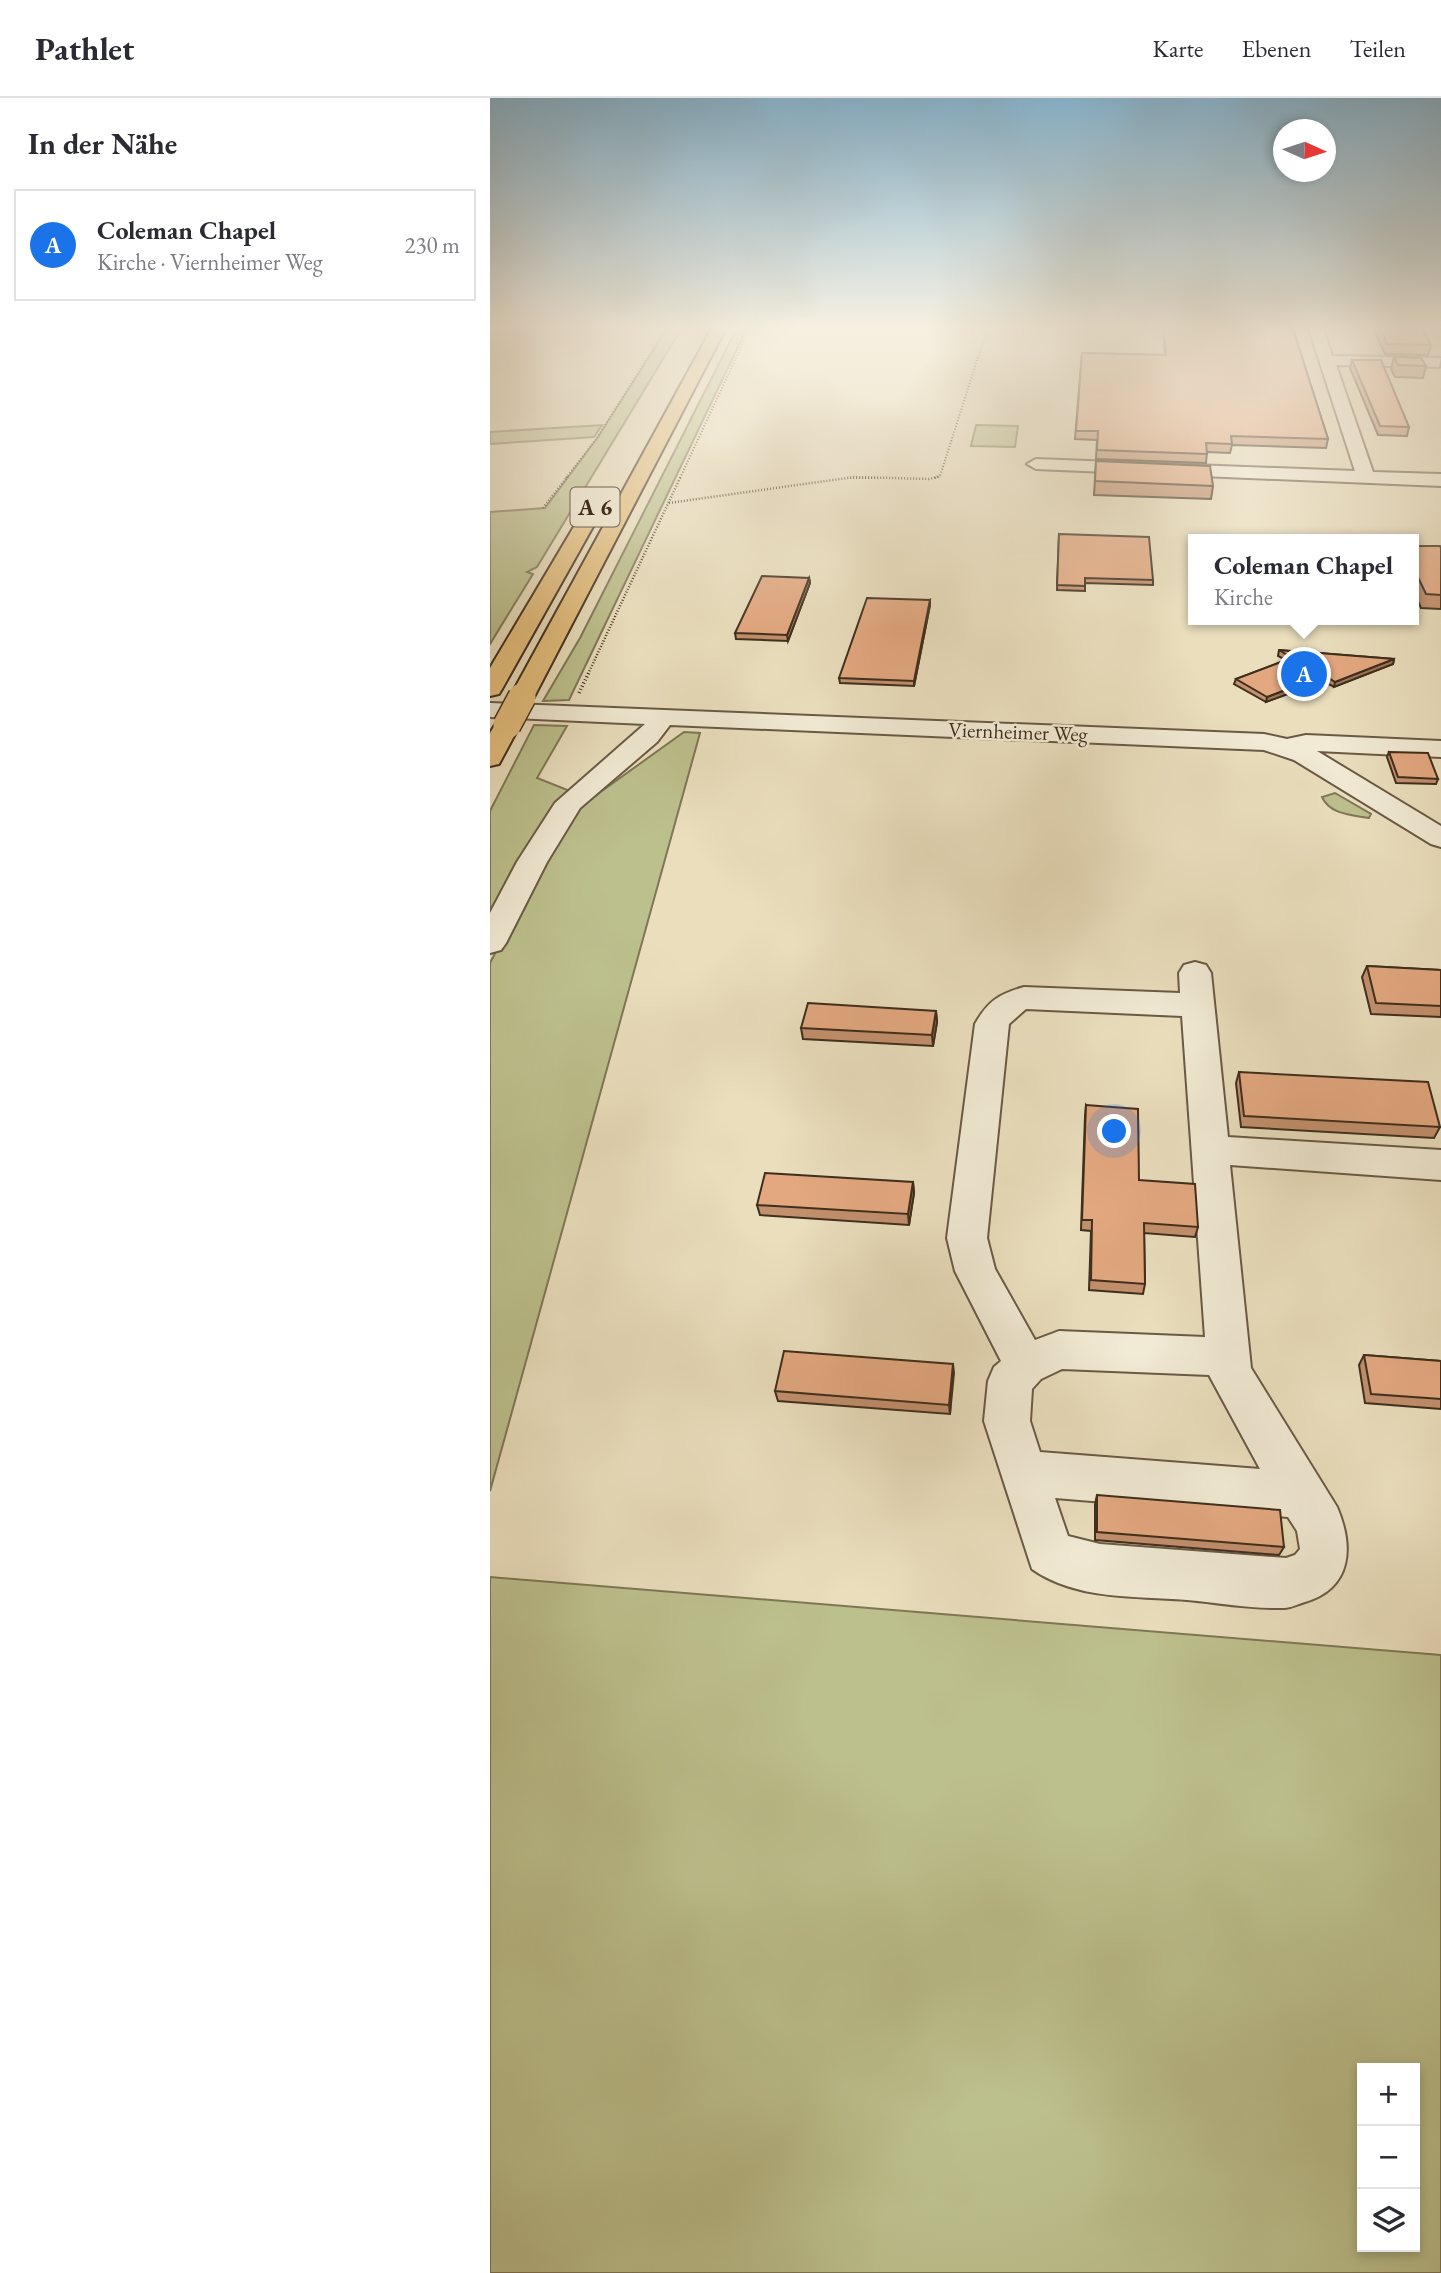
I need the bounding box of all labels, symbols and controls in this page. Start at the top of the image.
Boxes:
text: Pathlet [35,27,134,70]
text: Karte [1153,33,1203,64]
text: Ebenen [1241,33,1311,64]
text: Teilen [1349,33,1406,64]
north arrow [1273,119,1336,182]
text: In der Nähe [28,124,177,163]
text: Coleman Chapel [97,213,276,247]
text: A [45,230,61,260]
text: 230 m [404,230,460,260]
text: Kirche · Viernheimer Weg [97,247,323,277]
road number: A 6 [570,488,620,526]
popup [1188,534,1419,625]
text: Coleman Chapel [1214,548,1393,582]
text: Kirche [1214,582,1273,612]
pin: A [1281,648,1327,700]
street label: Viernheimer Weg [948,716,1089,747]
your location [1097,1114,1131,1148]
map controls [1357,2063,1420,2252]
button: + [1357,2063,1420,2126]
button: − [1357,2126,1420,2189]
button: layers [1357,2189,1420,2252]

